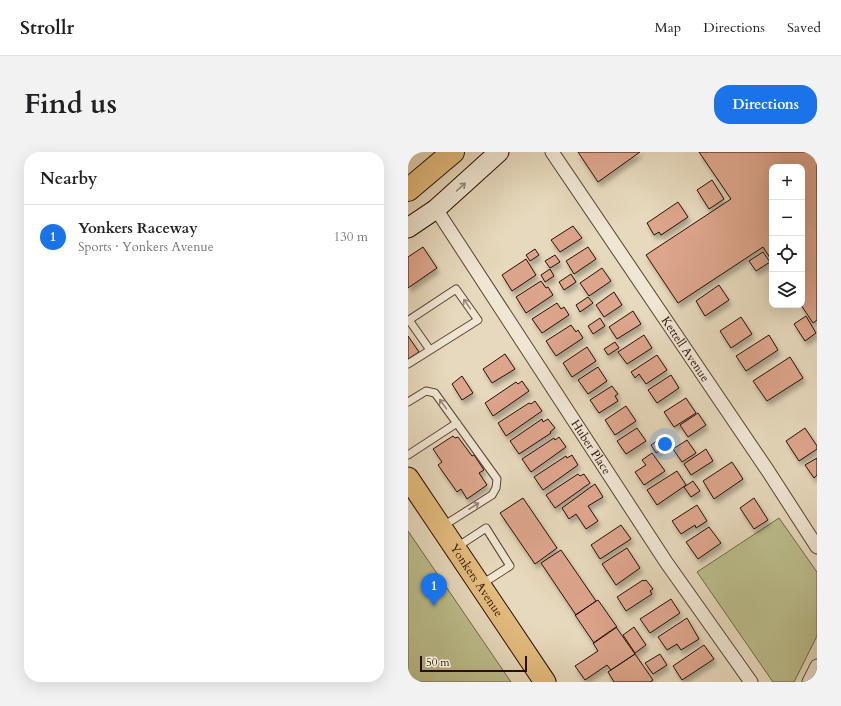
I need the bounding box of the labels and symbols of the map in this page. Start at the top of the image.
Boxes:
one-way arrow [455,183,465,192]
one-way arrow [463,299,471,310]
street label: Kettell Avenue [658,313,713,385]
one-way arrow [439,399,447,410]
street label: Huber Place [567,416,615,477]
your location [655,434,675,454]
one-way arrow [468,502,479,510]
street label: Yonkers Avenue [446,540,507,620]
pin: 1 [421,573,447,606]
scale bar [420,654,527,673]

